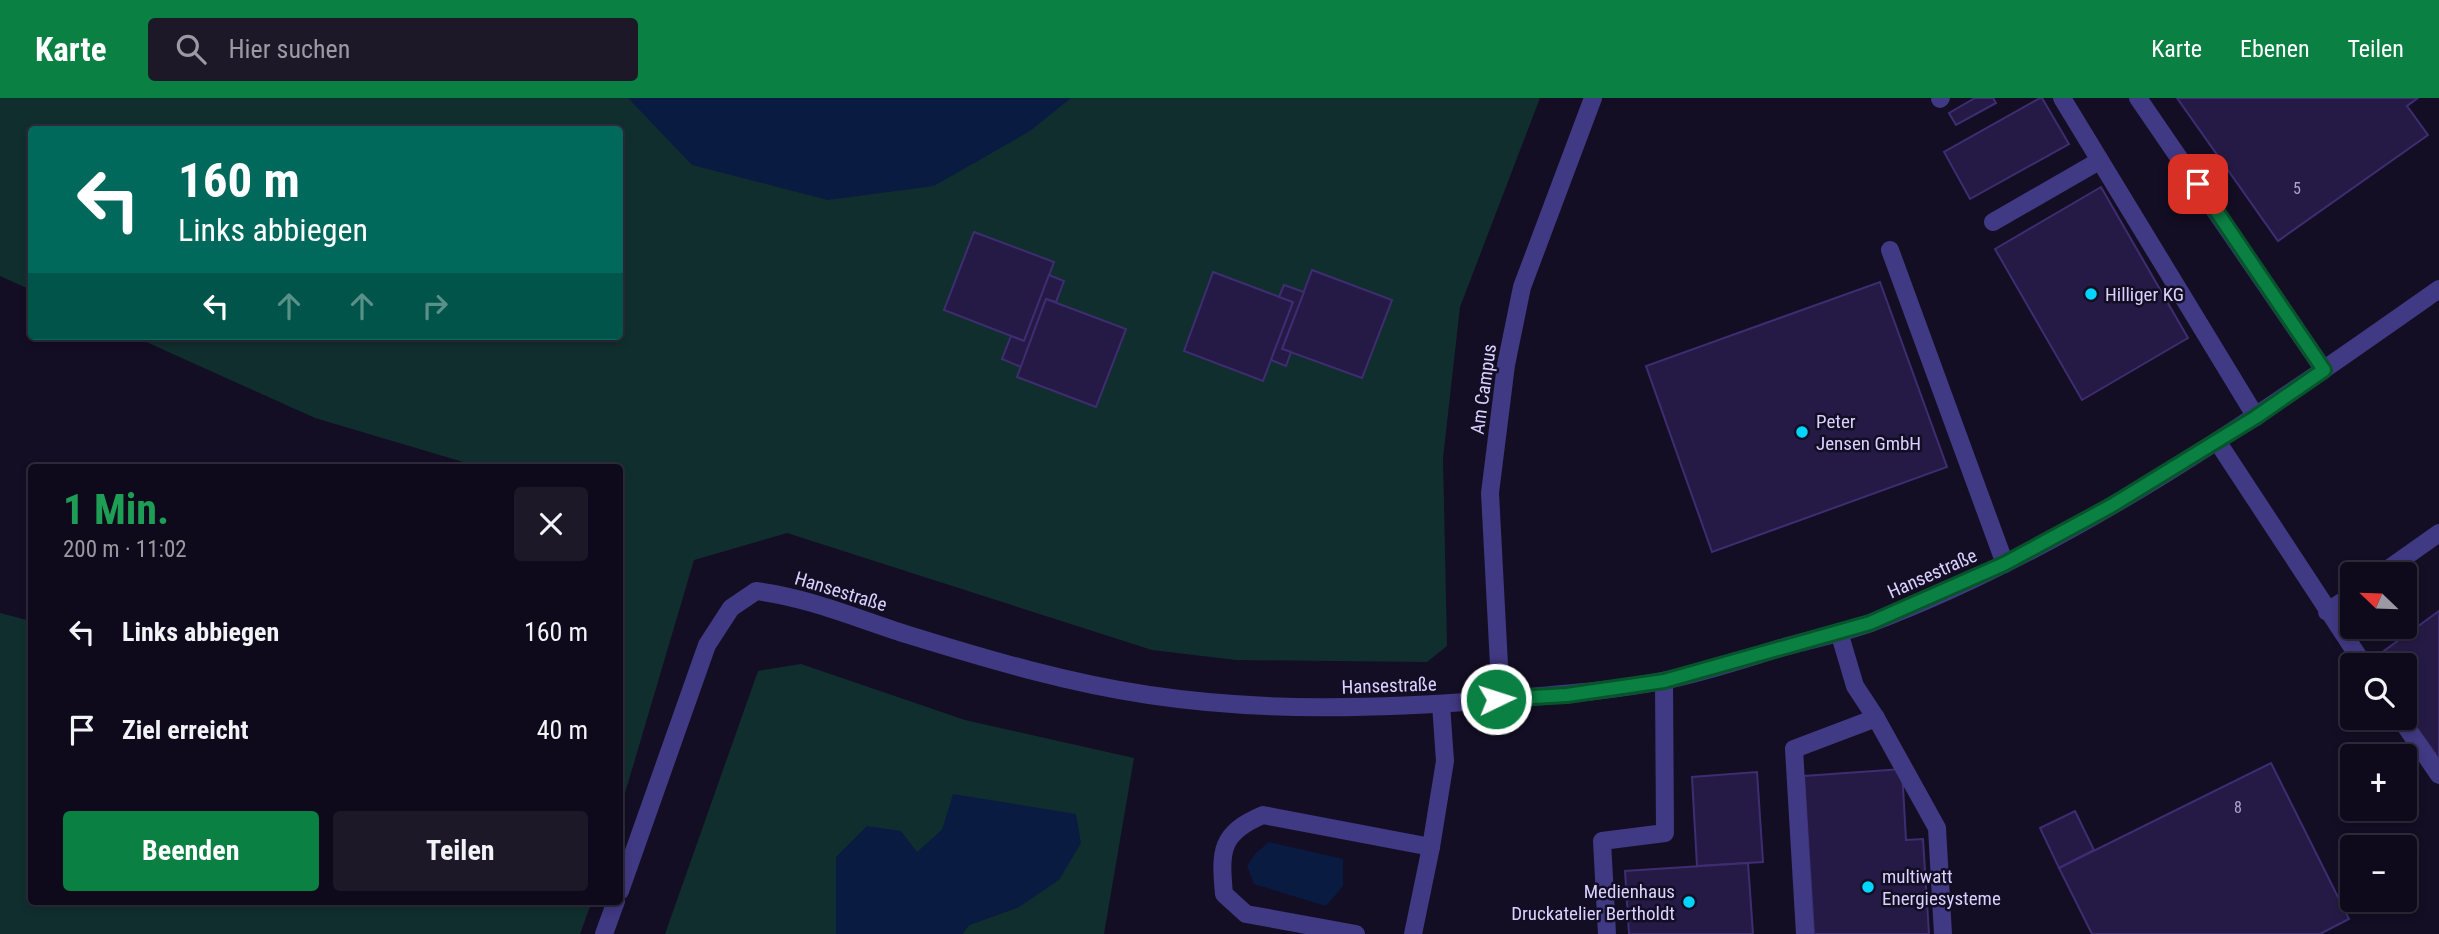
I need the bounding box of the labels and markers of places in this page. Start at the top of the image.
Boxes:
pin [2168,154,2228,214]
place label: Hilliger KG [2105,283,2184,306]
marker: Hilliger KG [2083,286,2099,302]
place label: Peter Jensen GmbH [1816,410,1921,455]
marker: Peter Jensen GmbH [1794,424,1810,440]
place label: multiwatt Energiesysteme [1882,865,2001,910]
marker: multiwatt Energiesysteme [1860,879,1876,895]
place label: Medienhaus Druckatelier Bertholdt [1511,880,1675,925]
marker: Medienhaus Druckatelier Bertholdt [1681,894,1697,910]

